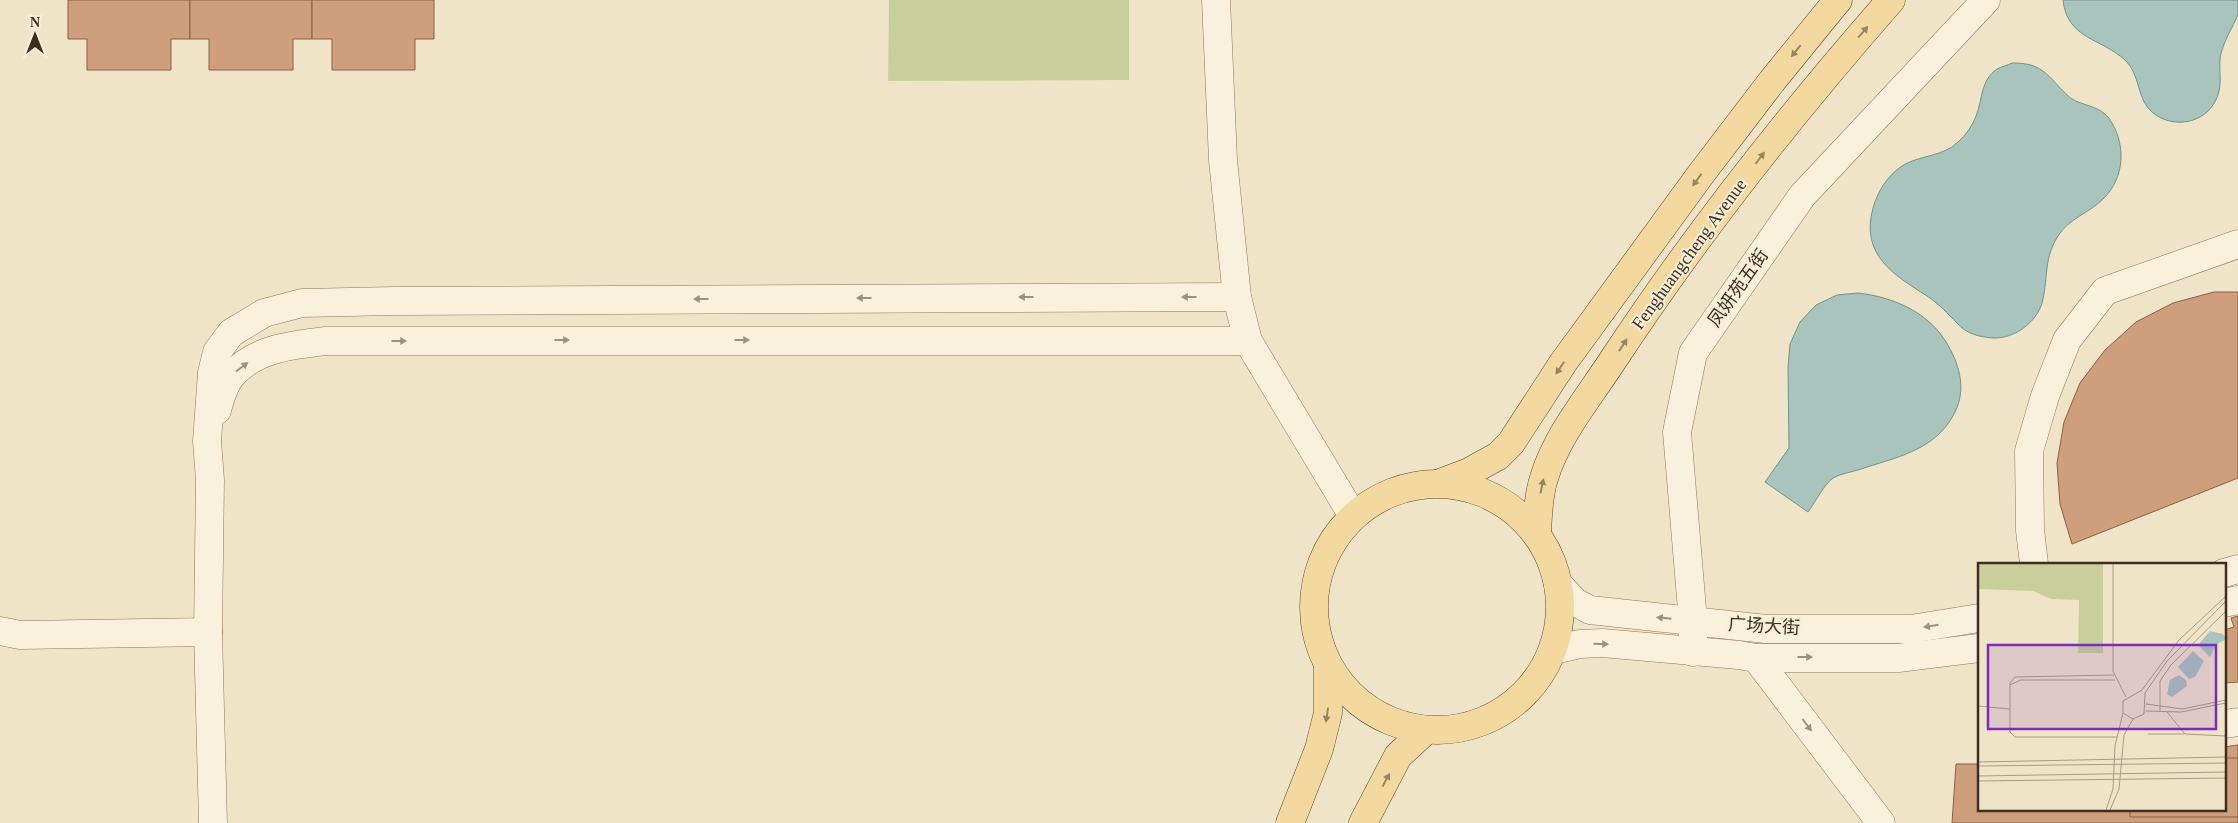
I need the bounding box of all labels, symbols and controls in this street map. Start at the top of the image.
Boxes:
north arrow [10,10,60,60]
text: N [30,15,40,30]
one-way arrow [1857,26,1868,38]
one-way arrow [1791,44,1802,57]
one-way arrow [1755,151,1765,165]
one-way arrow [1691,173,1702,186]
street label: Fenghuangcheng Avenue [1628,175,1750,333]
street label: 凤妍苑五街 [1704,245,1772,331]
one-way arrow [1018,293,1034,301]
one-way arrow [1180,293,1196,301]
one-way arrow [855,294,871,302]
one-way arrow [693,295,709,303]
one-way arrow [554,336,570,344]
one-way arrow [392,337,408,345]
one-way arrow [734,337,750,345]
one-way arrow [1618,339,1627,352]
one-way arrow [236,361,249,372]
one-way arrow [1555,361,1565,375]
one-way arrow [1538,478,1546,493]
inset map [1978,563,2226,810]
one-way arrow [1656,613,1672,621]
street label: 广场大街 [1728,614,1800,638]
one-way arrow [1923,622,1939,630]
one-way arrow [1594,640,1610,648]
one-way arrow [1797,653,1813,661]
one-way arrow [1322,707,1330,723]
one-way arrow [1801,718,1812,731]
one-way arrow [1381,773,1390,786]

